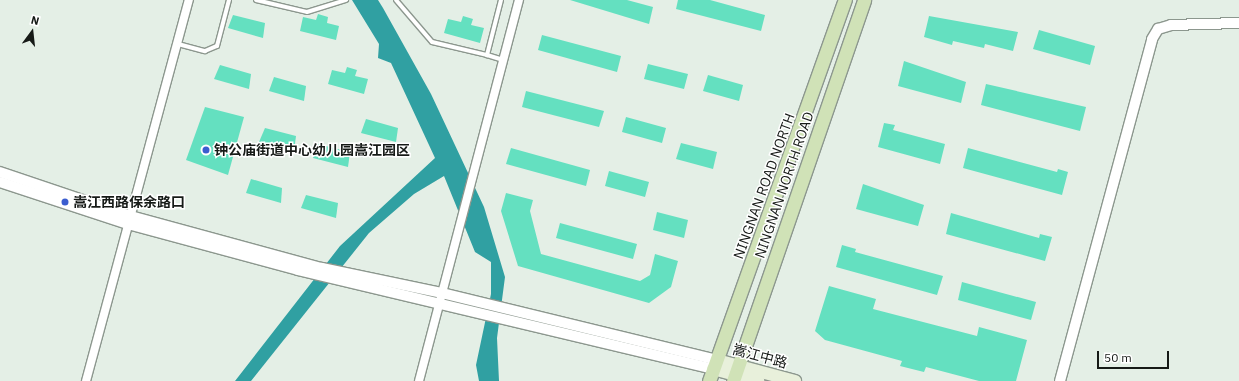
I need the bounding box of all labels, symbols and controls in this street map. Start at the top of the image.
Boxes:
north arrow [12,12,52,52]
text: N [29,13,41,28]
street label: NINGNAN NORTH ROAD [751,110,817,260]
street label: NINGNAN ROAD NORTH [730,111,798,261]
place label: 钟公庙街道中心幼儿园嵩江园区 [214,142,410,158]
marker: 钟公庙街道中心幼儿园嵩江园区 [201,145,211,155]
place label: 嵩江西路保余路口 [73,194,185,210]
marker: 嵩江西路保余路口 [60,197,70,207]
street label: 嵩江中路 [731,341,789,371]
scale bar [1099,343,1171,369]
text: 50 m [1104,350,1132,365]

